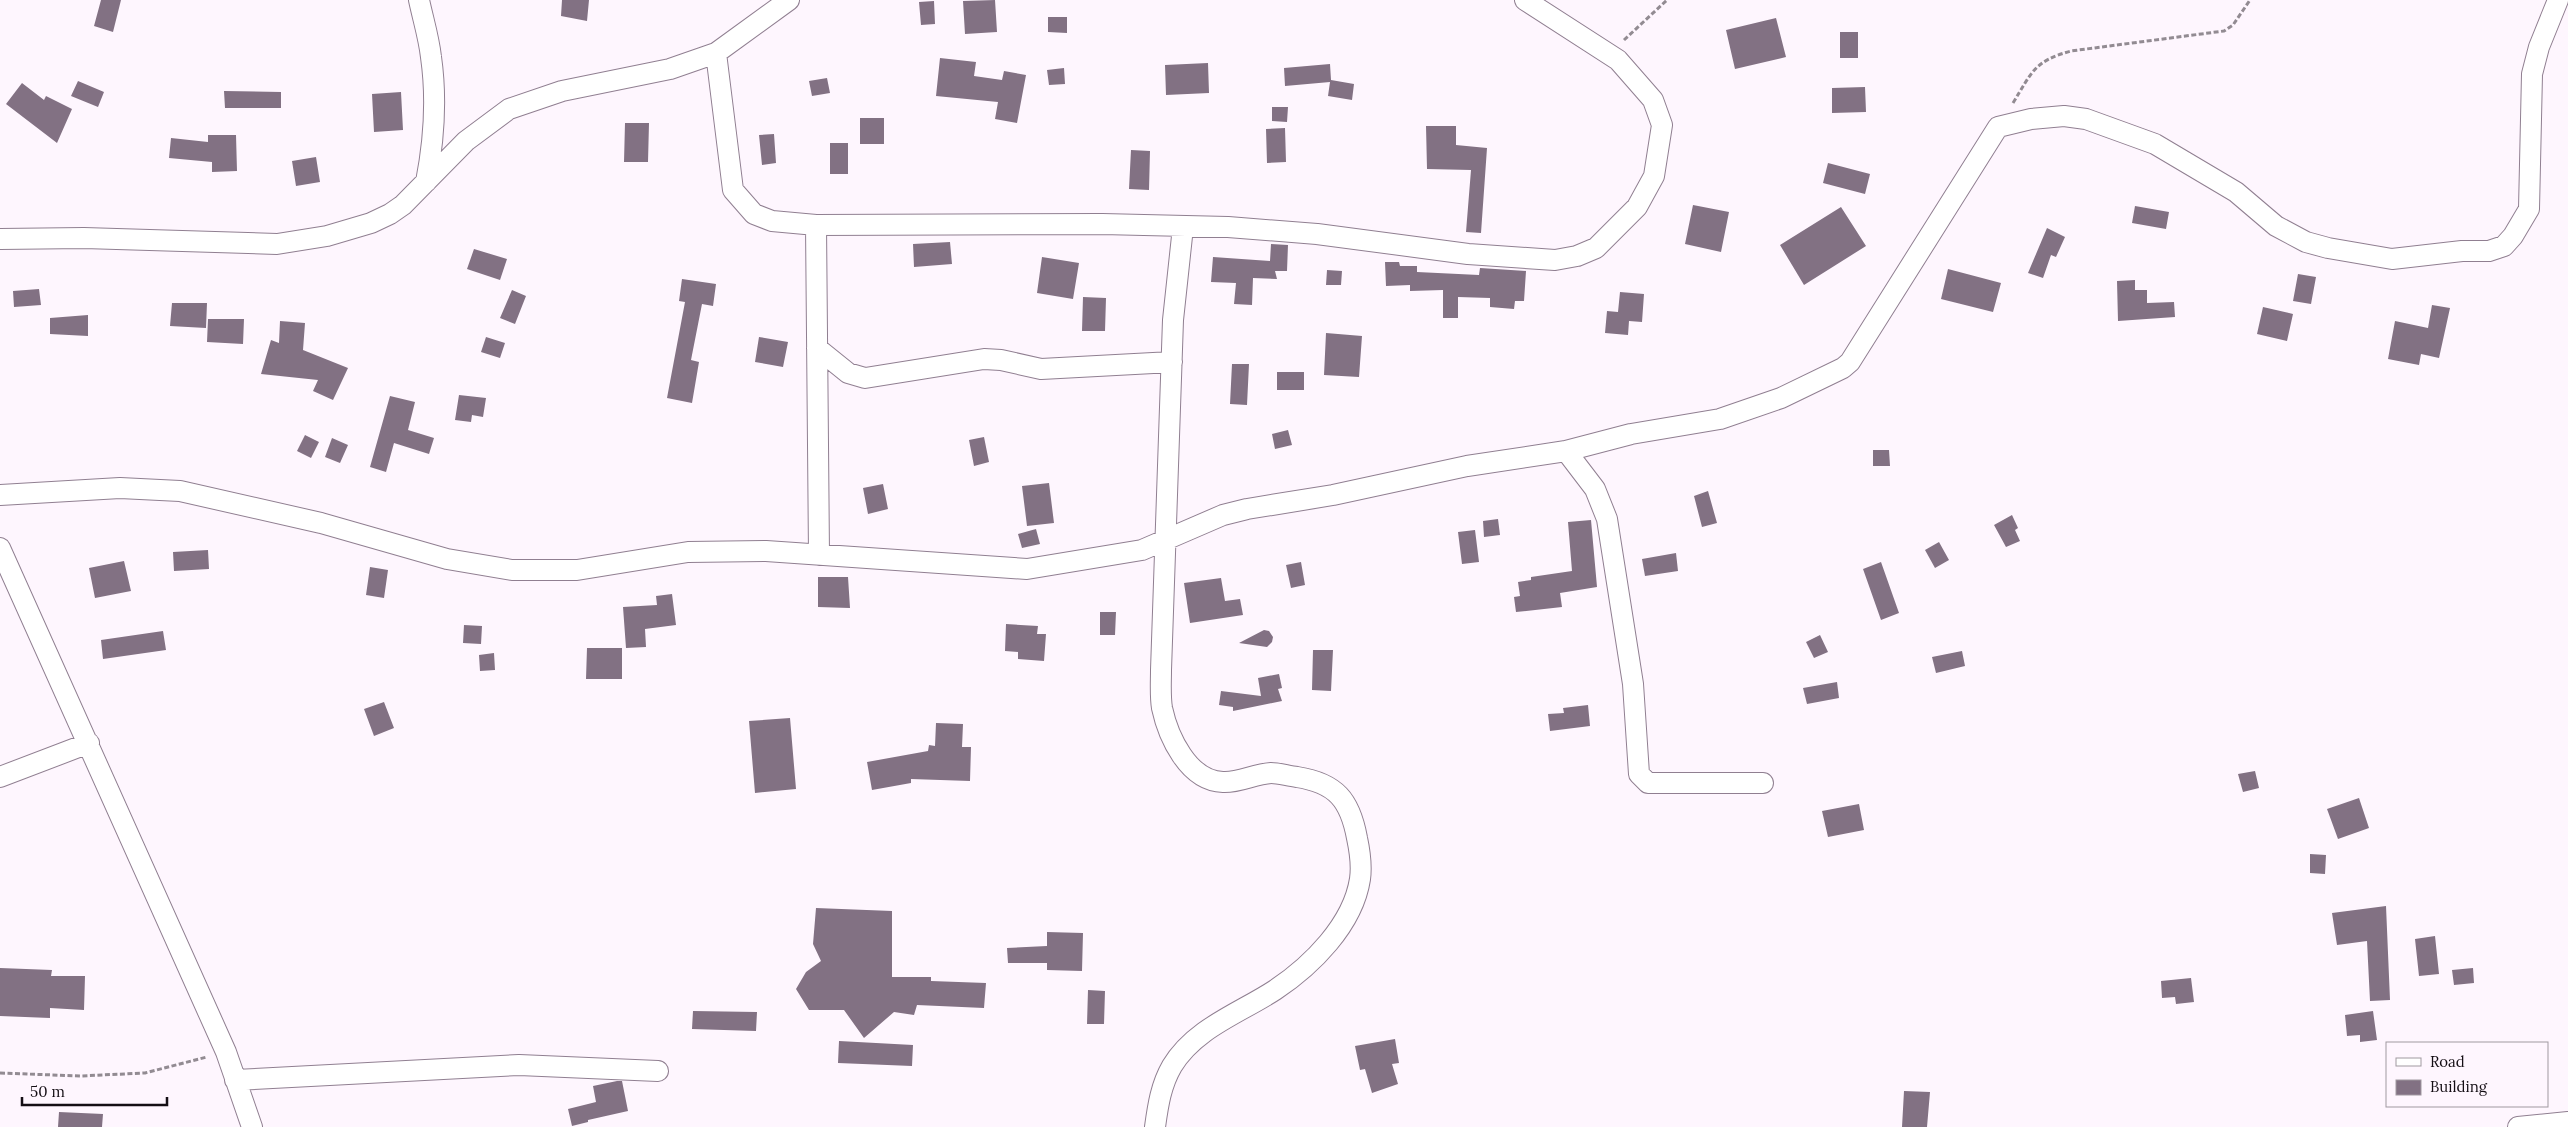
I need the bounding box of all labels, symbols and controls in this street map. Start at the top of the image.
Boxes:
legend [2386,1042,2548,1107]
text: Road [2430,1052,2465,1071]
scale bar [22,1074,168,1106]
text: Building [2430,1077,2488,1096]
text: 50 m [30,1082,65,1101]

